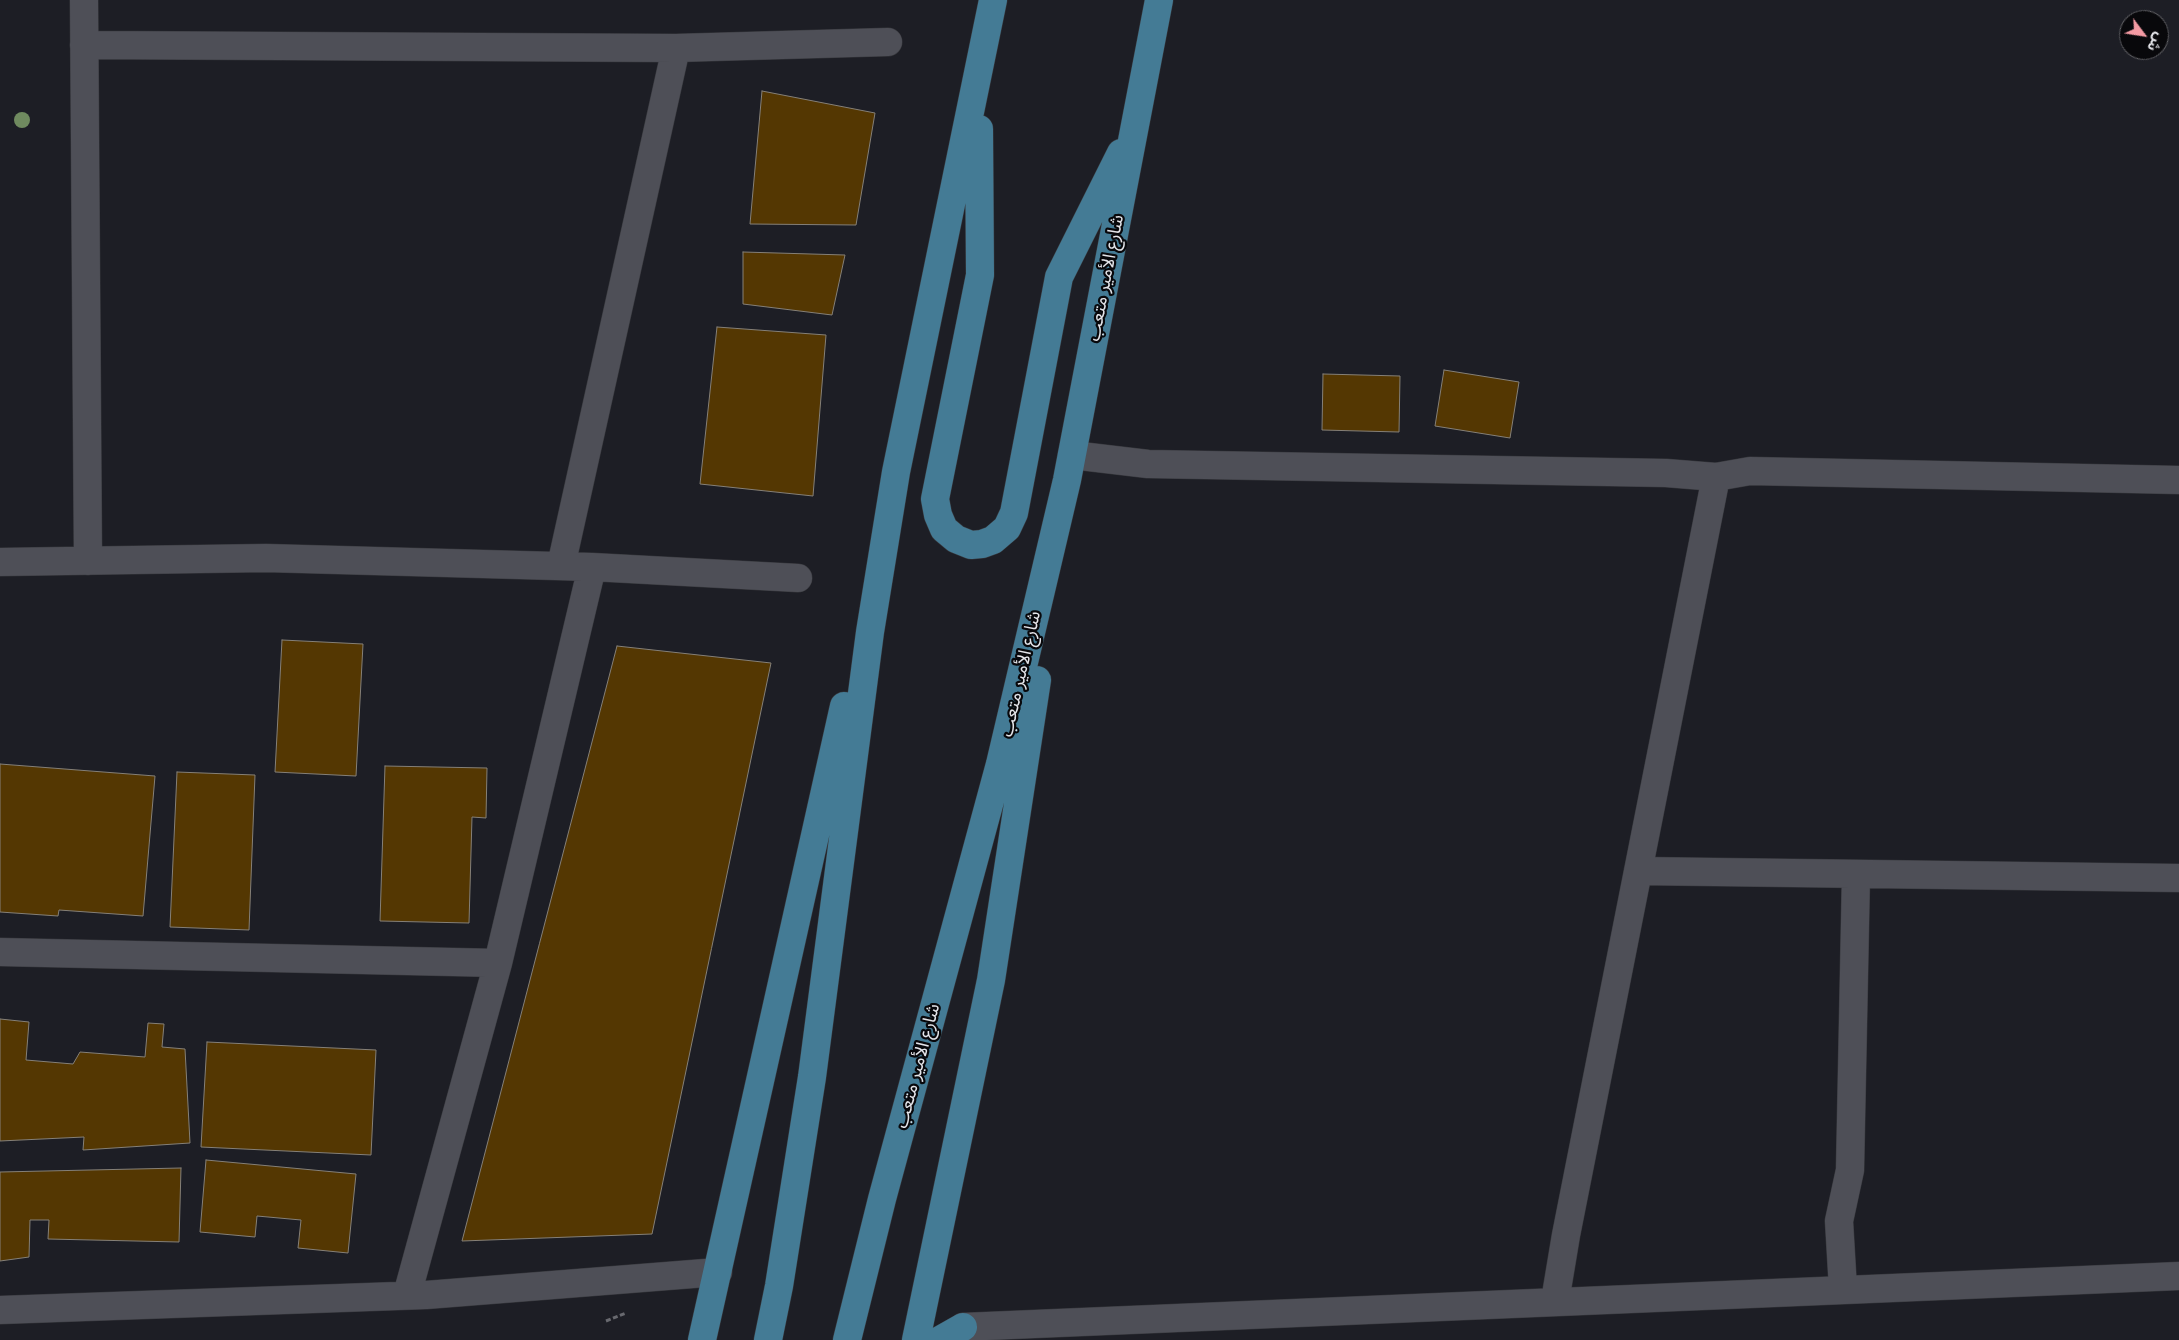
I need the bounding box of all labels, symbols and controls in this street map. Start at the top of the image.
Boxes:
north arrow [2119,10,2169,60]
text: ش [2144,30,2168,55]
street label: شارع الأمير متعب [1083,213,1129,343]
street label: شارع الأمير متعب [996,609,1046,739]
street label: شارع الأمير متعب [891,1001,945,1131]

